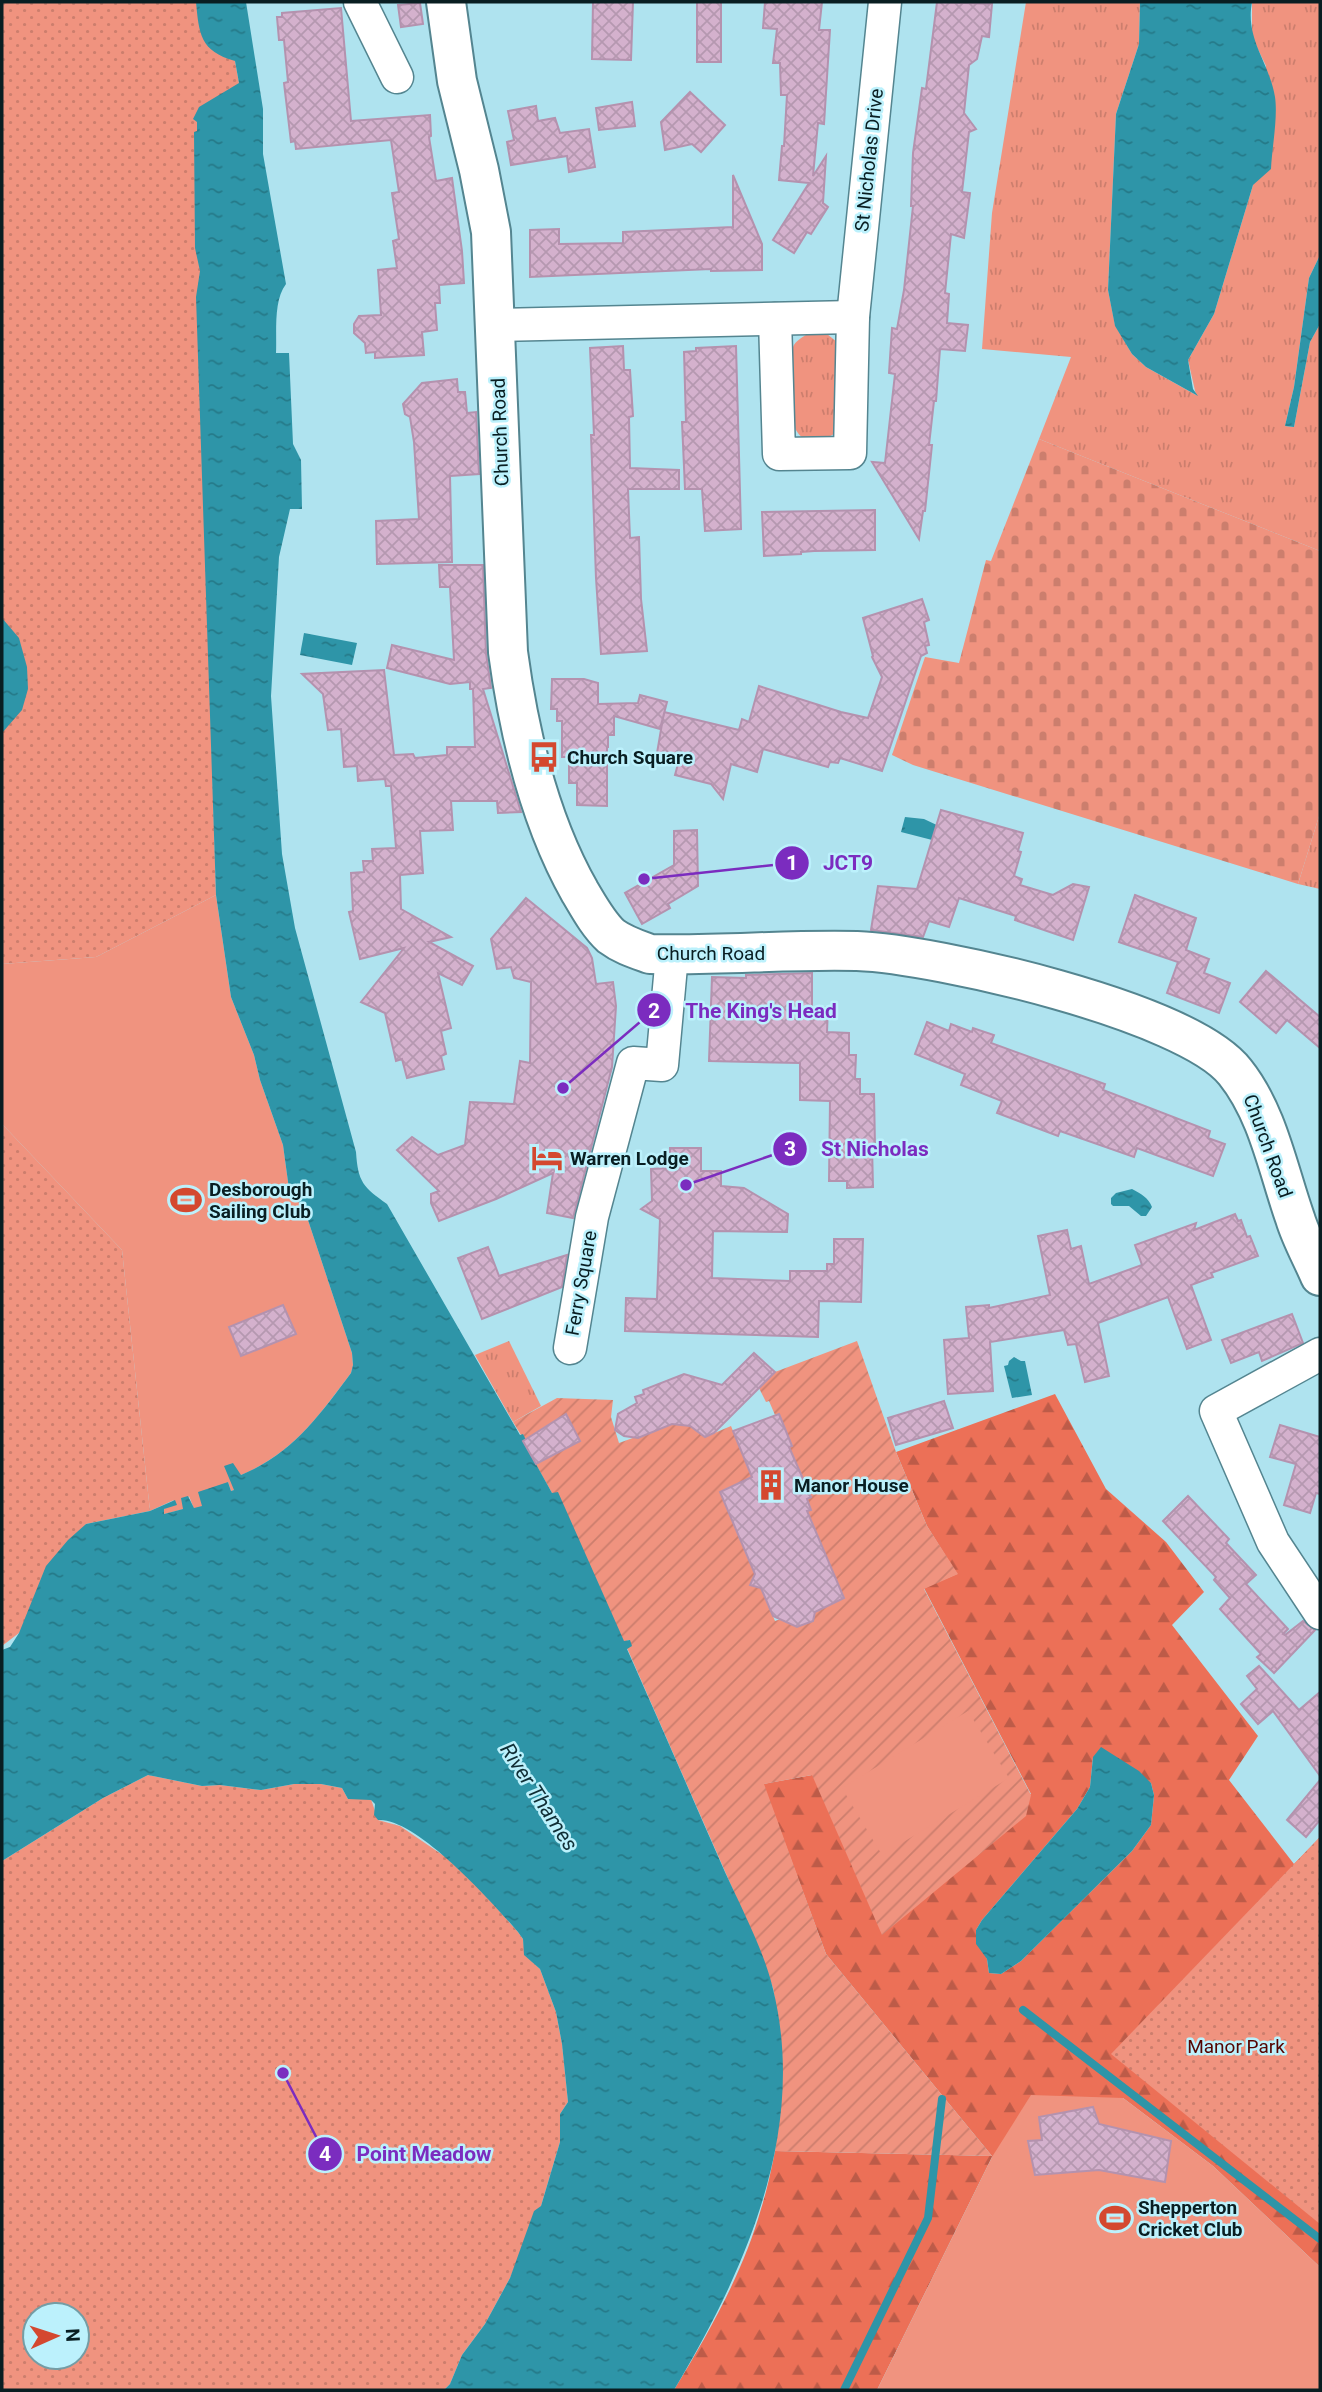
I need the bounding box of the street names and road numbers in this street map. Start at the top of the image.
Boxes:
street label: St Nicholas Drive [850,87,888,233]
street label: Church Road [487,377,513,487]
street label: Church Road [657,942,765,965]
street label: Church Road [1239,1091,1297,1201]
street label: Ferry Square [560,1229,602,1337]

